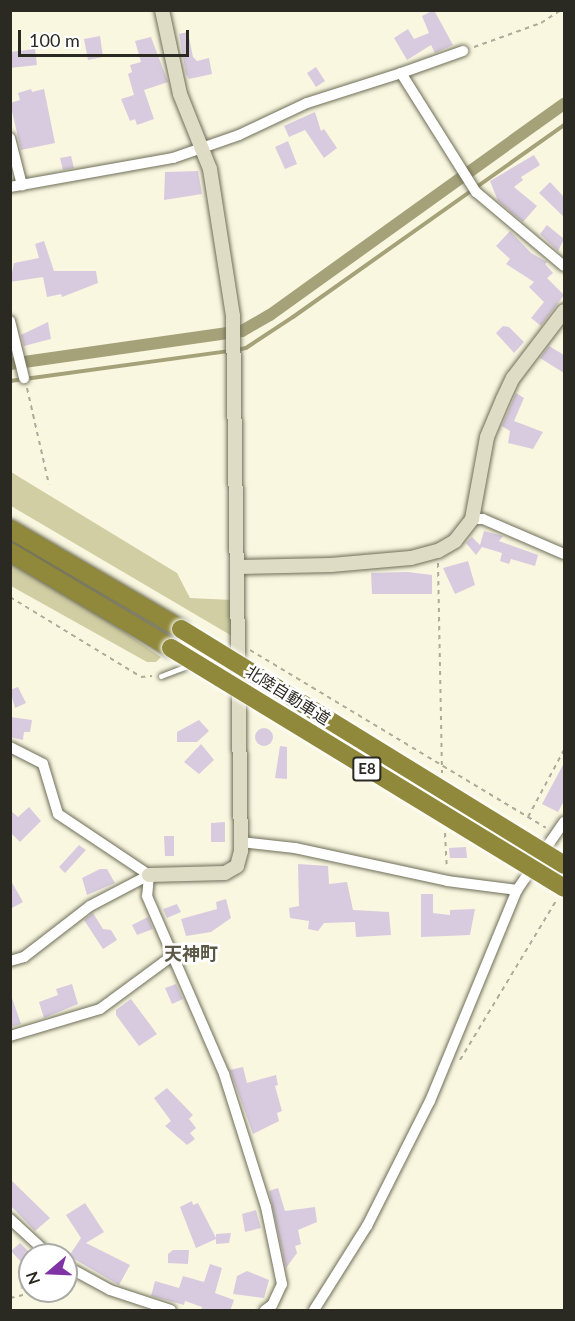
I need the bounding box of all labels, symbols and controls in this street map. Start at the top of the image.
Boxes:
scale bar [21,18,192,56]
text: 100 m [29,29,80,51]
street label: 北陸自動車道 [242,661,334,729]
road number: E8 [352,757,382,781]
district label: 天神町 [164,942,218,964]
north arrow [18,1243,78,1303]
text: N [21,1269,43,1287]

